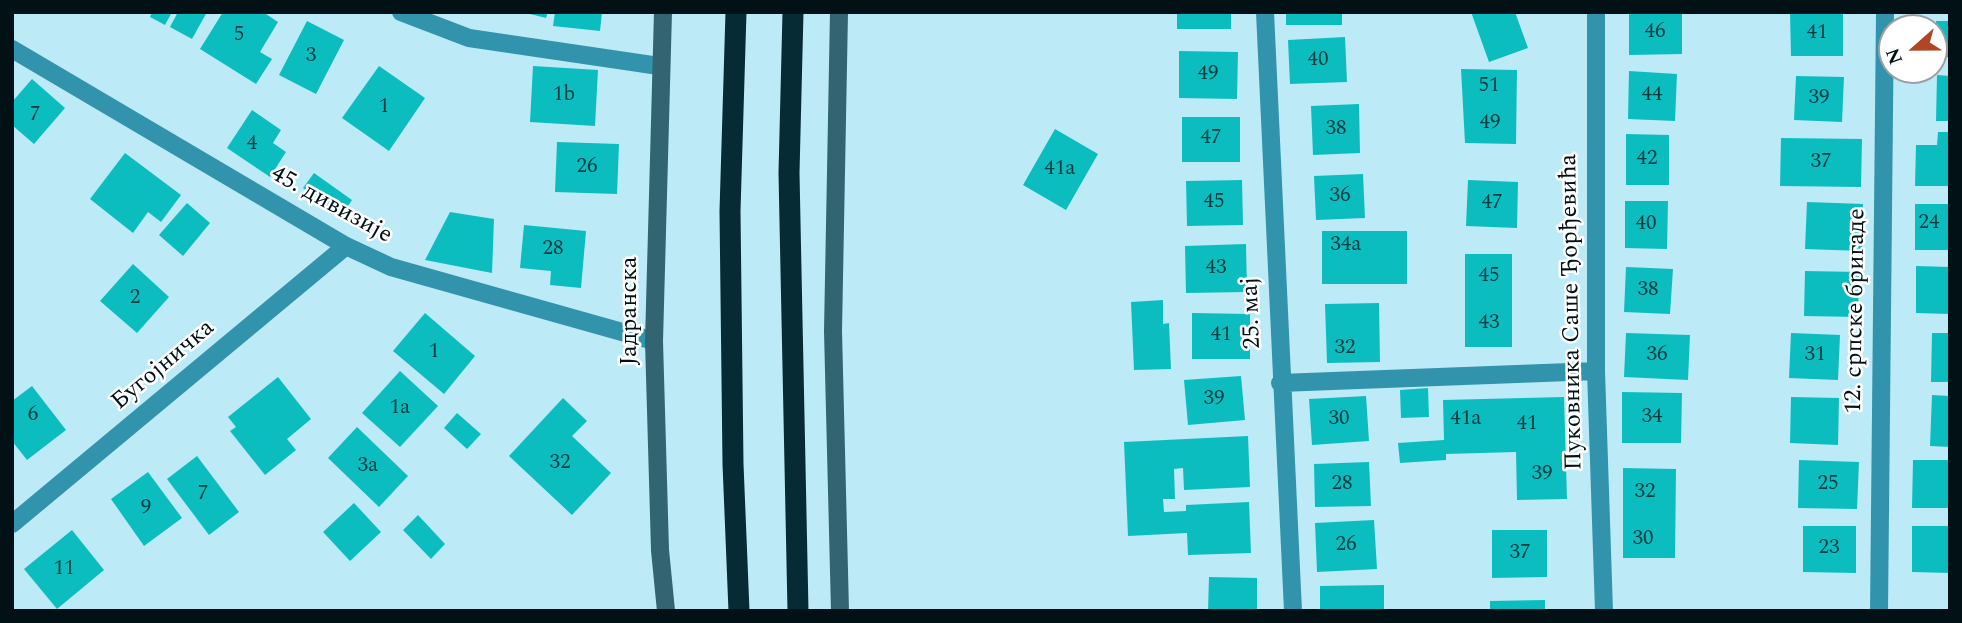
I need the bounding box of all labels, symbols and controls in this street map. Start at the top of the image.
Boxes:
north arrow [1878,14,1948,84]
house number: 46 [1645,20,1665,46]
house number: 41 [1807,21,1827,47]
house number: 5 [234,23,244,49]
house number: 3 [306,44,316,70]
text: N [1878,44,1911,68]
house number: 40 [1308,48,1328,74]
house number: 49 [1198,62,1218,88]
house number: 51 [1479,74,1499,100]
house number: 1b [553,83,575,109]
house number: 44 [1642,83,1662,109]
house number: 39 [1809,86,1829,112]
house number: 1 [379,95,389,121]
house number: 7 [30,103,40,129]
house number: 49 [1480,111,1500,137]
house number: 38 [1326,117,1346,143]
house number: 47 [1201,126,1221,152]
house number: 4 [247,132,257,158]
house number: 42 [1637,147,1657,173]
house number: 37 [1811,150,1831,176]
street label: Пуковника Саше Ђорђевића [1556,153,1590,471]
house number: 26 [577,155,597,181]
house number: 41a [1044,157,1076,183]
street label: 45. дивизије [265,161,397,251]
house number: 36 [1330,184,1350,210]
house number: 45 [1204,190,1224,216]
house number: 47 [1482,191,1502,217]
street label: 12. српске бригаде [1841,208,1873,414]
house number: 24 [1919,211,1939,237]
house number: 40 [1636,212,1656,238]
house number: 34a [1330,233,1362,259]
house number: 28 [543,237,563,263]
street label: Јадранска [617,256,645,366]
house number: 43 [1206,256,1226,282]
house number: 45 [1479,264,1499,290]
street label: 25. мај [1237,276,1269,350]
house number: 38 [1638,278,1658,304]
house number: 2 [130,286,140,312]
house number: 43 [1479,311,1499,337]
street label: Бугојничка [107,315,221,417]
house number: 41 [1211,323,1231,349]
house number: 32 [1335,336,1355,362]
house number: 1 [429,340,439,366]
house number: 36 [1647,343,1667,369]
house number: 31 [1805,343,1825,369]
house number: 39 [1204,387,1224,413]
house number: 1a [390,396,410,422]
house number: 6 [28,403,38,429]
house number: 34 [1642,405,1662,431]
house number: 30 [1329,407,1349,433]
house number: 41a [1450,407,1482,433]
house number: 41 [1517,412,1537,438]
house number: 32 [550,451,570,477]
house number: 3a [358,454,378,480]
house number: 39 [1532,462,1552,488]
house number: 28 [1332,472,1352,498]
house number: 25 [1818,472,1838,498]
house number: 32 [1635,480,1655,506]
house number: 7 [198,482,208,508]
house number: 9 [141,496,151,522]
house number: 30 [1633,527,1653,553]
house number: 26 [1336,533,1356,559]
house number: 23 [1819,536,1839,562]
house number: 37 [1510,541,1530,567]
house number: 11 [54,557,74,583]

